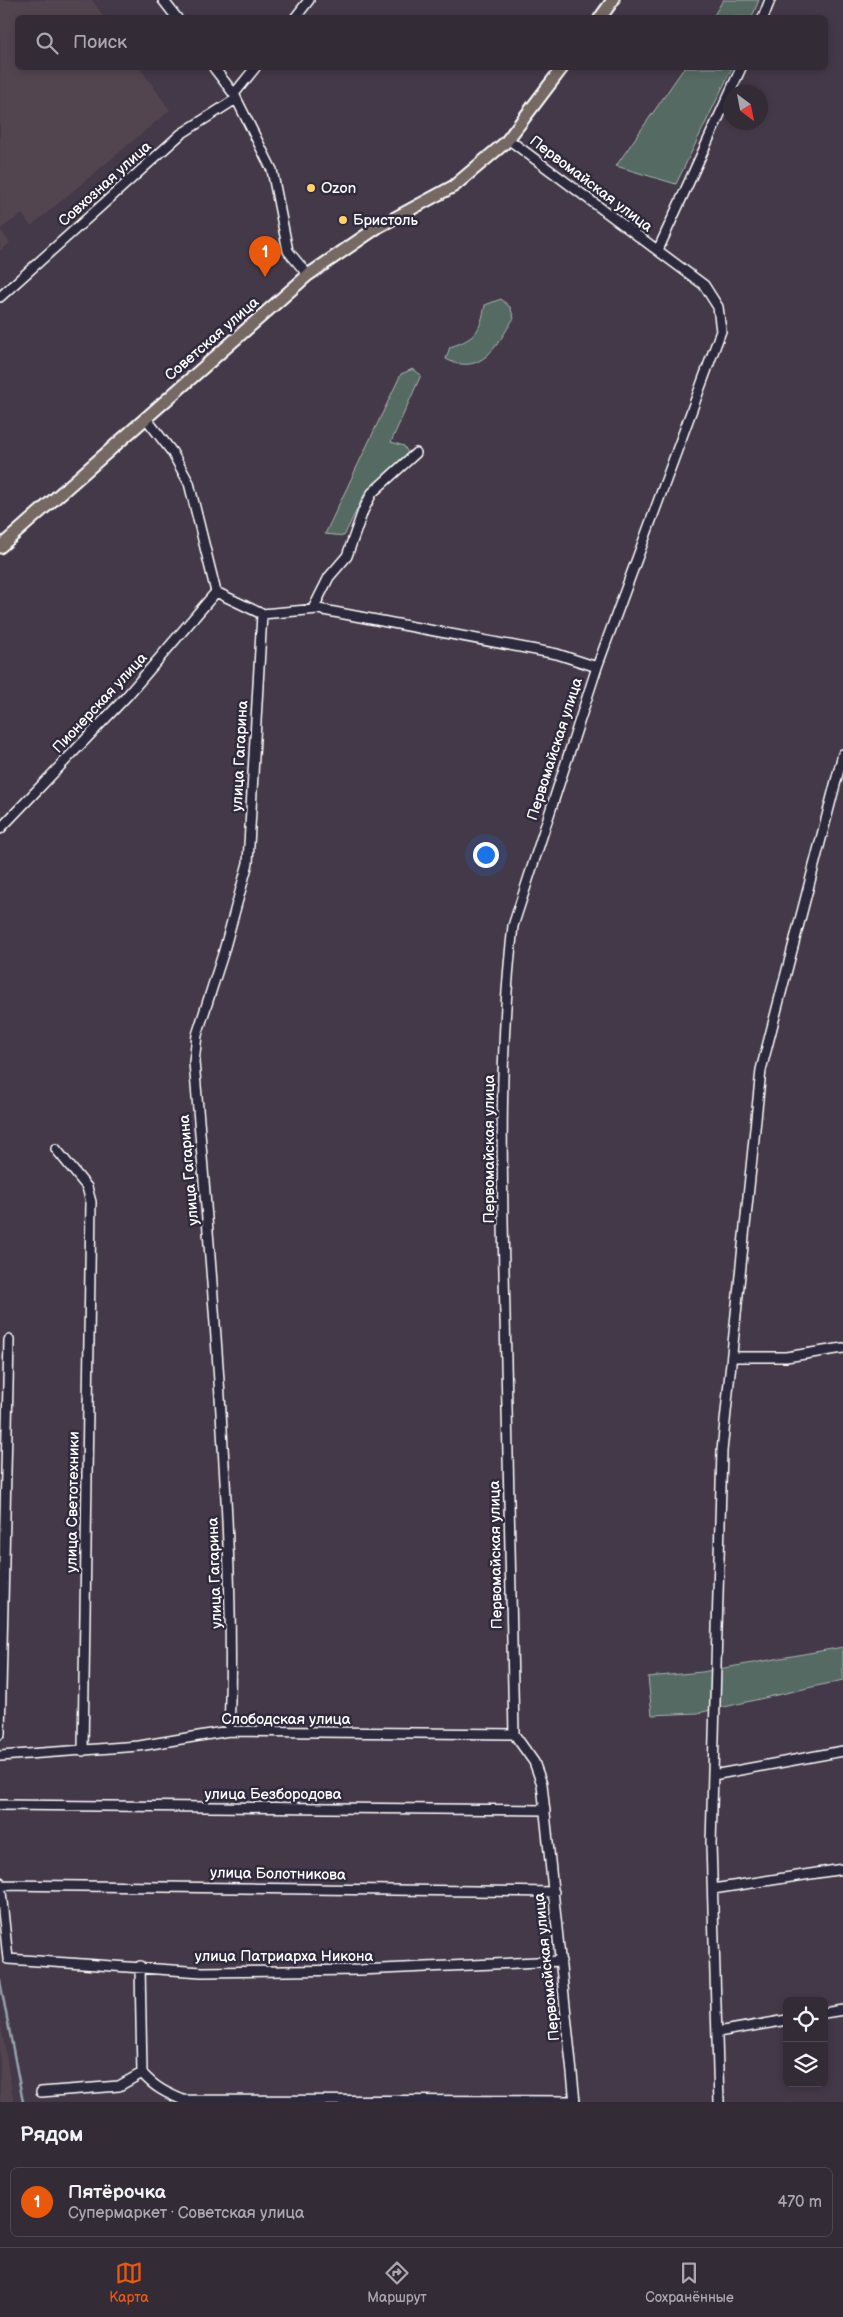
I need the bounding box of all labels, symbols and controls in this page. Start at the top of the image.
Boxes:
search box [15,15,828,70]
icon: search [33,29,61,57]
text: Поиск [73,31,127,54]
north arrow [723,85,768,130]
street label: Первомайская улица [526,132,656,236]
street label: Совхозная улица [55,137,156,231]
place label: Ozon [321,179,356,198]
marker: Ozon [305,182,317,194]
place label: Бристоль [353,211,418,230]
marker: Бристоль [337,214,349,226]
pin: 1 [249,236,281,277]
street label: Советская улица [161,293,263,385]
street label: Пионерская улица [49,649,152,757]
street label: Первомайская улица [523,675,587,823]
street label: улица Гагарина [228,700,252,812]
your location [473,842,499,868]
street label: Первомайская улица [480,1074,499,1223]
street label: улица Гагарина [175,1114,203,1226]
street label: улица Светотехники [62,1431,84,1573]
street label: Первомайская улица [485,1480,507,1630]
street label: улица Гагарина [204,1517,226,1629]
street label: Слободская улица [221,1710,351,1729]
street label: улица Безбородова [204,1785,342,1804]
street label: улица Болотникова [210,1863,346,1885]
street label: Первомайская улица [530,1892,564,2042]
street label: улица Патриарха Никона [195,1947,373,1966]
map controls [783,1997,828,2087]
button: locate [783,1997,828,2042]
button: layers [783,2042,828,2087]
text: Рядом [20,2122,83,2147]
text: Пятёрочка [68,2181,166,2204]
text: 1 [34,2193,40,2212]
text: 470 m [777,2193,822,2212]
text: Супермаркет · Советская улица [68,2204,304,2223]
tab: Карта [109,2259,149,2306]
tab: Маршрут [367,2259,427,2306]
tab: Сохранённые [645,2259,734,2306]

